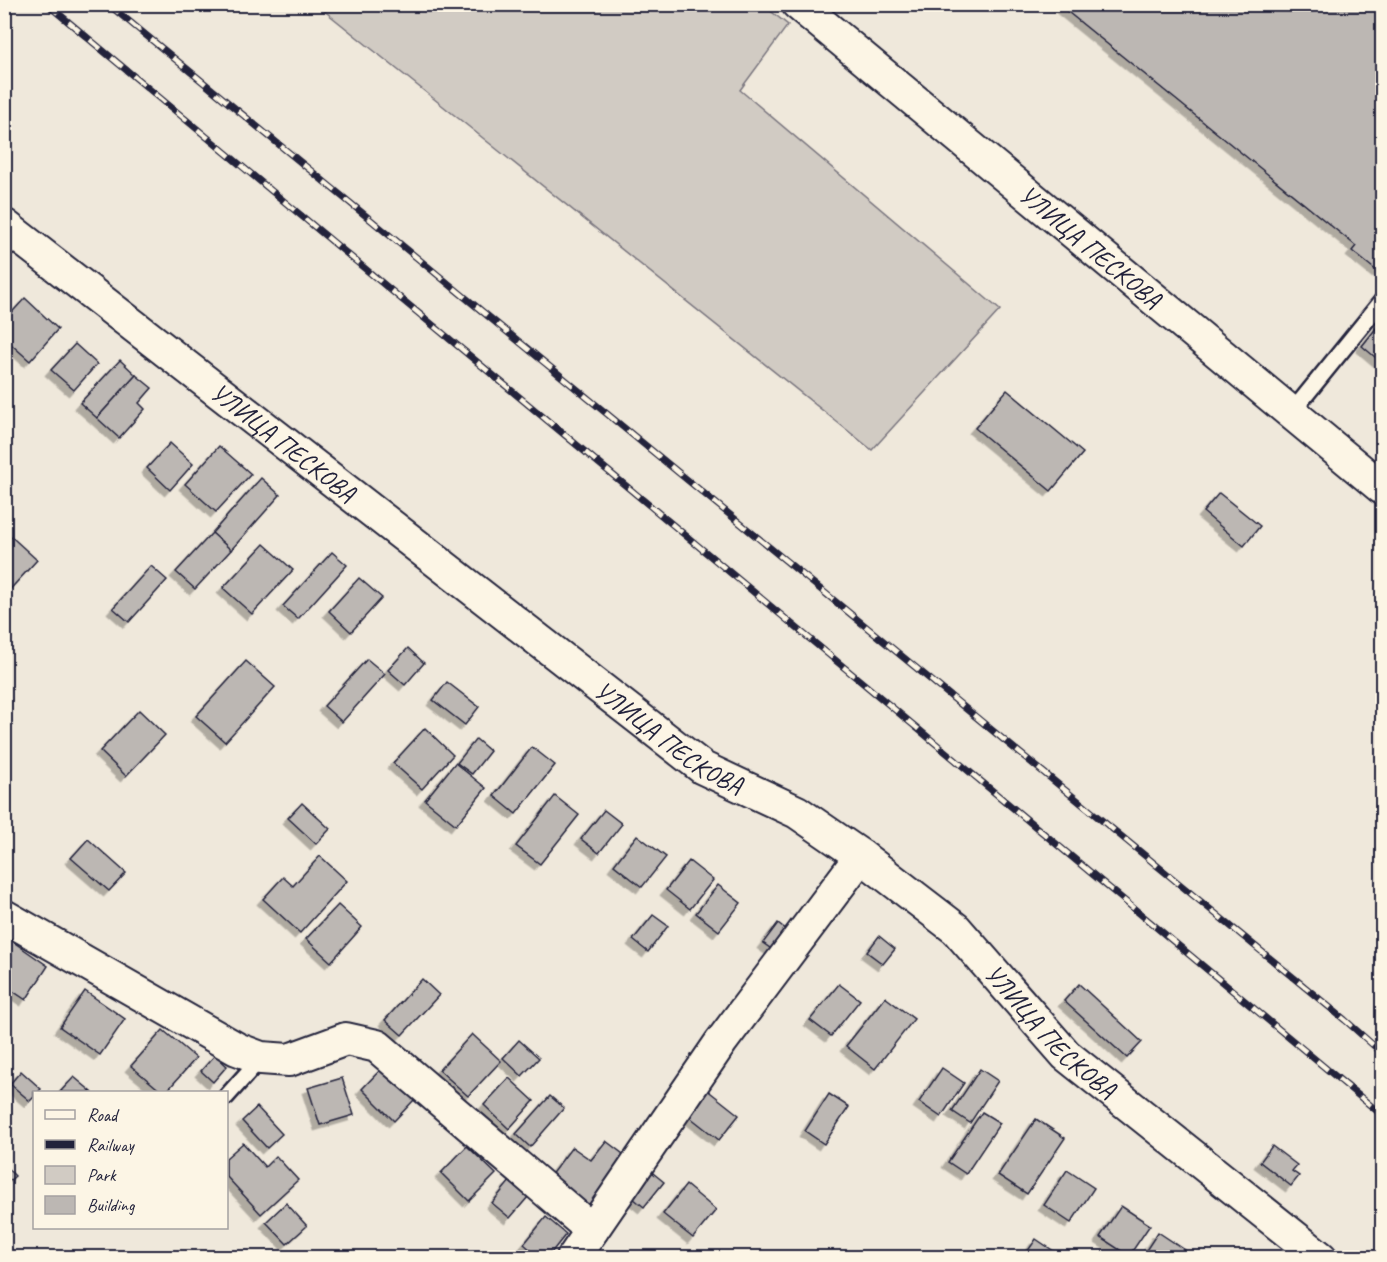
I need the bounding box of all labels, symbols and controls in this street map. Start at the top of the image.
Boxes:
street label: УЛИЦА ПЕСКОВА [1012,178,1169,316]
street label: УЛИЦА ПЕСКОВА [204,376,363,510]
street label: УЛИЦА ПЕСКОВА [588,674,749,802]
street label: УЛИЦА ПЕСКОВА [977,957,1124,1106]
legend [33,1091,228,1229]
text: Road [87,1104,120,1126]
text: Railway [87,1134,135,1156]
text: Park [87,1164,117,1186]
text: Building [87,1194,136,1216]

